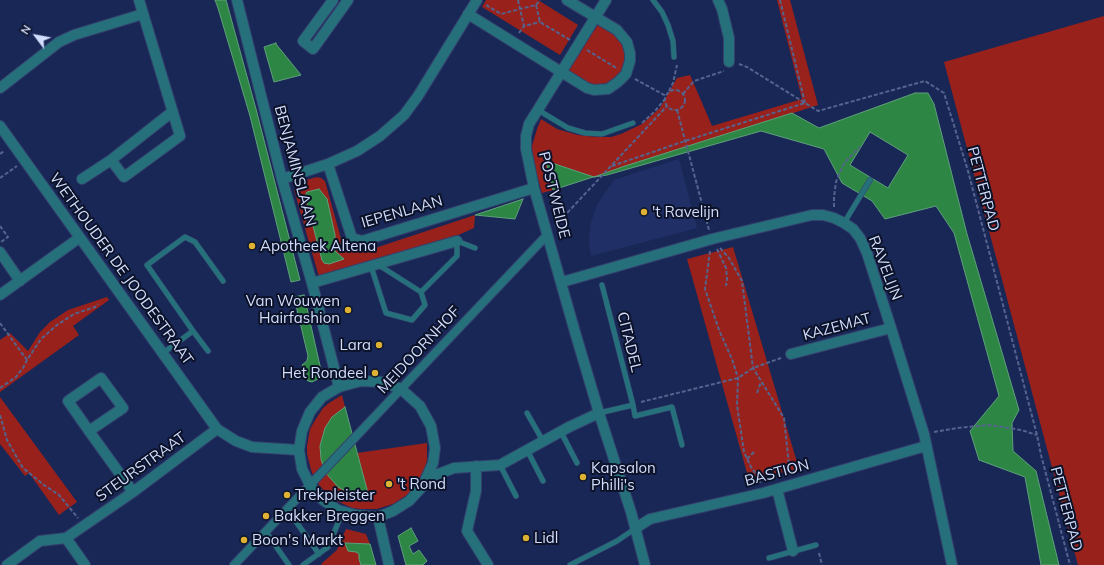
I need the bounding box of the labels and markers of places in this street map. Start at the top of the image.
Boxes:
place label: 't Ravelijn [652,203,719,221]
marker: 't Ravelijn [639,207,649,217]
place label: Apotheek Altena [260,237,376,255]
marker: Apotheek Altena [247,241,257,251]
place label: Van Wouwen Hairfashion [246,292,340,327]
marker: Van Wouwen Hairfashion [343,305,353,315]
place label: Lara [339,336,371,354]
marker: Lara [374,340,384,350]
place label: Het Rondeel [282,364,367,382]
marker: Het Rondeel [370,368,380,378]
place label: Kapsalon Philli's [591,459,656,494]
marker: Kapsalon Philli's [578,472,588,482]
place label: 't Rond [397,475,446,493]
marker: 't Rond [384,479,394,489]
place label: Trekpleister [295,486,375,504]
marker: Trekpleister [282,490,292,500]
place label: Bakker Breggen [274,507,385,525]
marker: Bakker Breggen [261,511,271,521]
place label: Lidl [534,529,558,547]
place label: Boon's Markt [252,531,343,549]
marker: Lidl [521,533,531,543]
marker: Boon's Markt [239,535,249,545]

